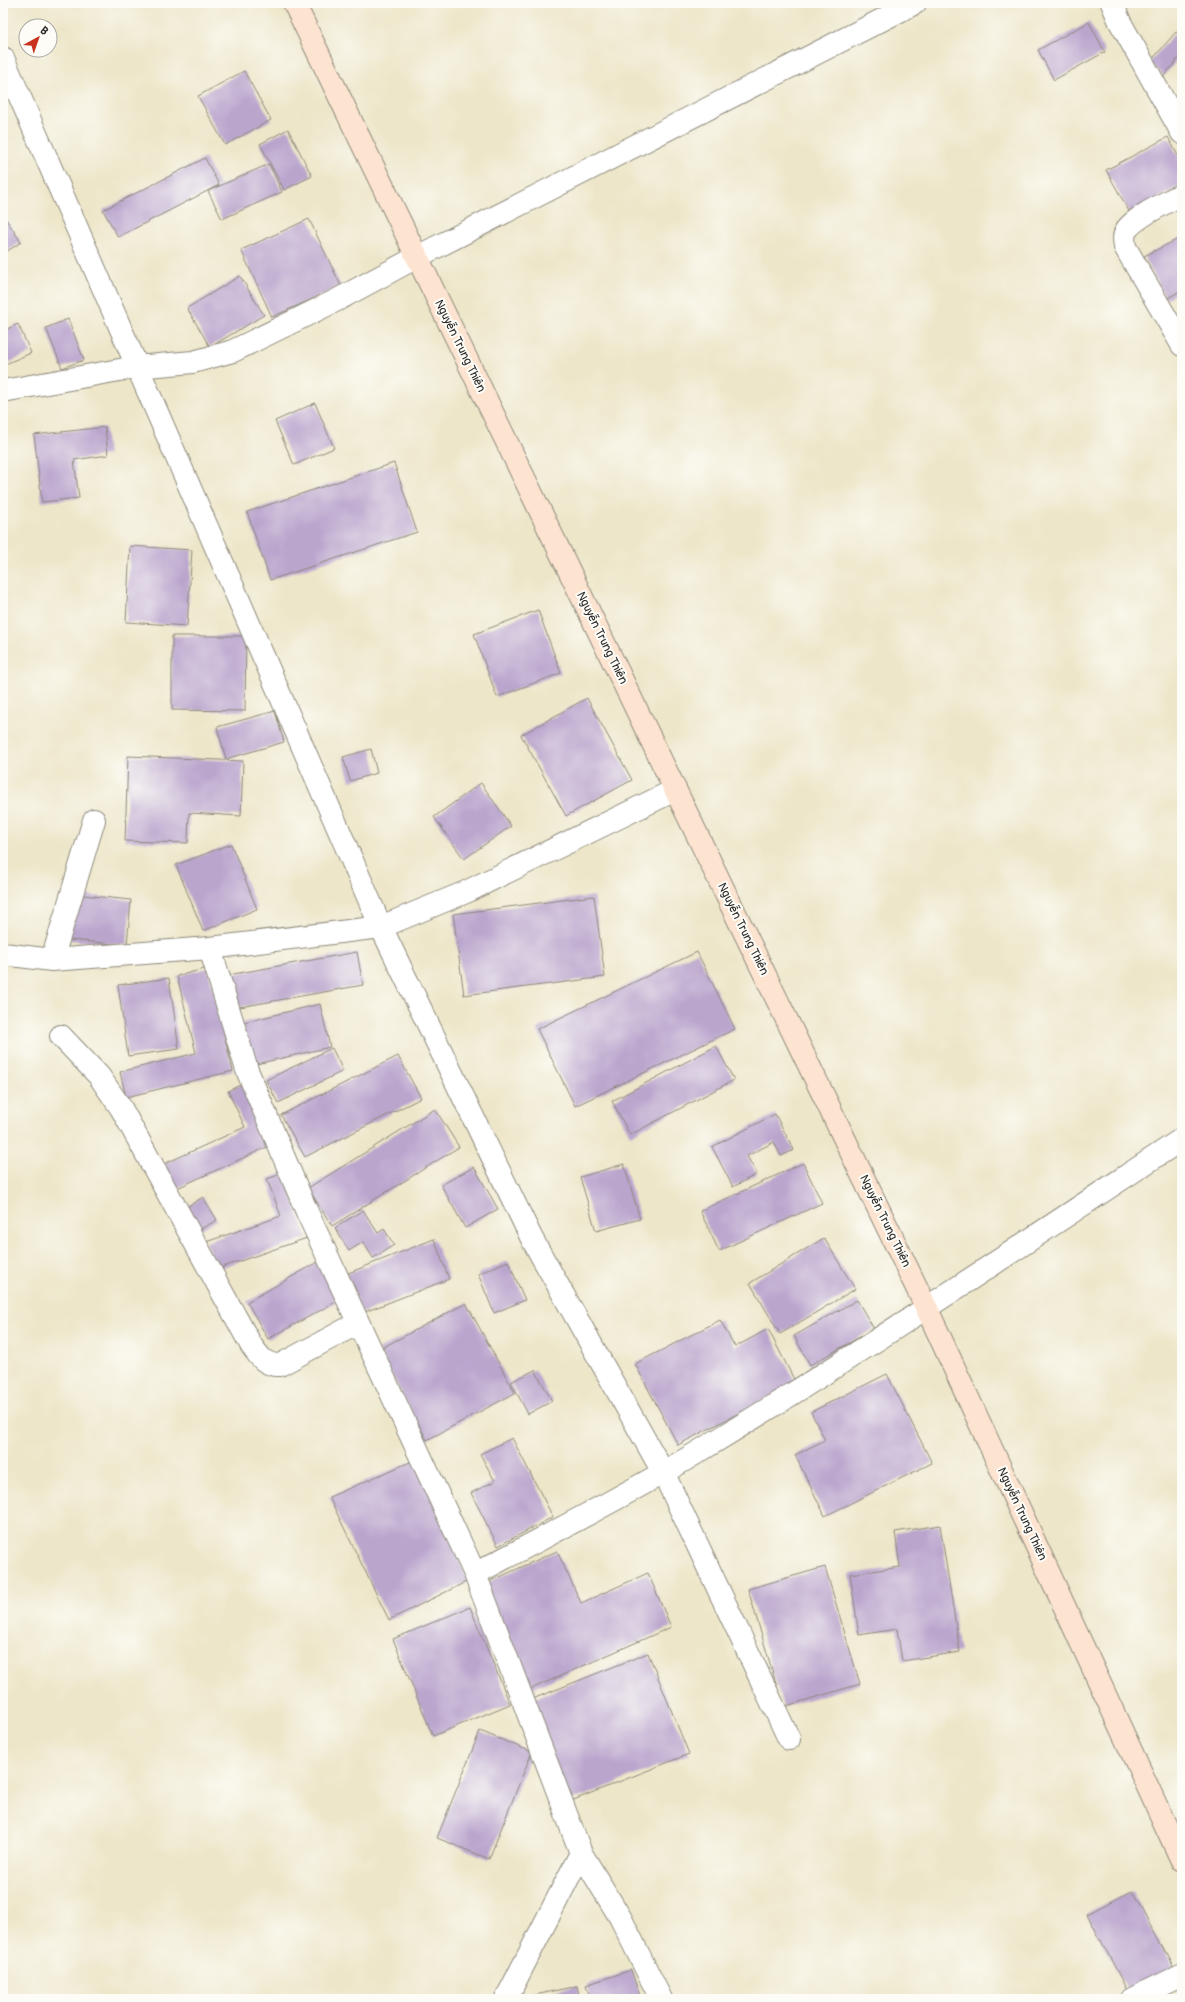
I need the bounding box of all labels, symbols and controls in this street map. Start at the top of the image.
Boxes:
north arrow [18,18,58,58]
text: B [38,24,51,38]
street label: Nguyễn Trung Thiên [431,297,490,395]
street label: Nguyễn Trung Thiên [573,589,632,687]
street label: Nguyễn Trung Thiên [714,880,773,978]
street label: Nguyễn Trung Thiên [856,1172,915,1270]
street label: Nguyễn Trung Thiên [994,1465,1051,1563]

